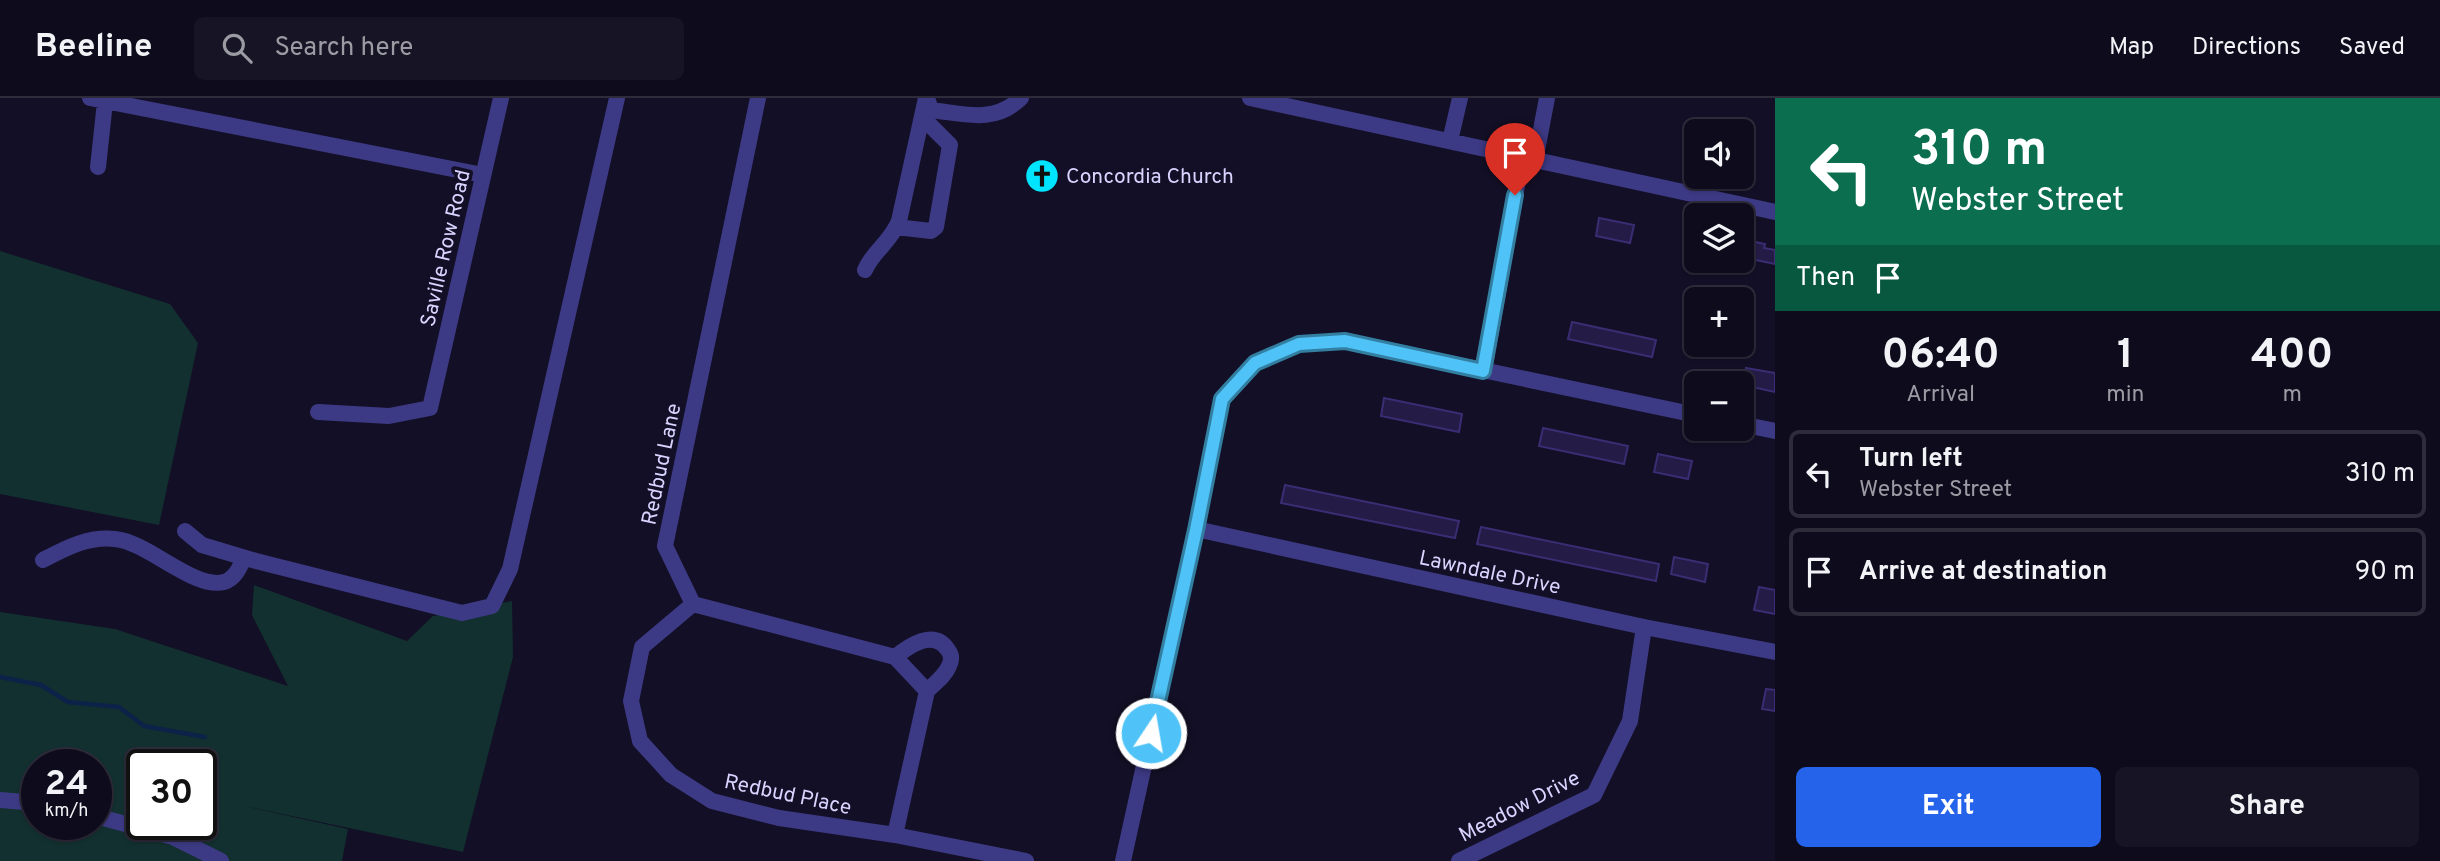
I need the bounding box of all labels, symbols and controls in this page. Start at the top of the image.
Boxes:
search box [194,17,684,80]
text: Beeline [35,27,152,69]
icon: search [218,29,256,67]
text: Search here [274,32,413,65]
text: Map [2109,33,2154,63]
text: Directions [2192,33,2301,63]
text: Saved [2339,33,2405,63]
map controls [1684,119,1754,441]
button: sound [1684,119,1754,189]
text: 310 m [1911,121,2047,183]
pin [1485,123,1545,195]
icon: left [1796,126,1887,217]
icon: arrive [1496,134,1534,172]
church icon: Concordia Church [1023,157,1061,195]
place label: Concordia Church [1066,164,1234,191]
street label: Saville Row Road [415,167,478,330]
text: Webster Street [1911,182,2124,222]
button: layers [1684,203,1754,273]
icon: arrive [1869,259,1907,297]
text: Then [1796,262,1855,295]
button: + [1684,287,1754,357]
text: 06:40 [1882,330,2000,383]
text: 1 [2117,330,2134,383]
text: 400 [2251,330,2333,383]
button: − [1684,371,1754,441]
text: Arrival [1906,381,1975,410]
text: min [2106,381,2145,410]
text: m [2283,381,2302,410]
street label: Redbud Lane [636,401,689,528]
text: Turn left [1859,443,1963,476]
icon: left [1800,455,1838,493]
text: 310 m [2345,458,2415,491]
text: Webster Street [1859,476,2012,505]
street label: Lawndale Drive [1416,545,1563,602]
icon: arrive [1800,553,1838,591]
text: Arrive at destination [1859,556,2107,589]
text: 90 m [2355,556,2415,589]
position arrow [1114,696,1188,770]
speed limit sign: 30 [126,749,217,840]
text: 24 [45,763,88,807]
street label: Meadow Drive [1455,765,1585,849]
button: Exit [1796,767,2101,847]
button: Share [2115,767,2419,847]
street label: Redbud Place [722,769,854,822]
text: km/h [45,800,88,823]

